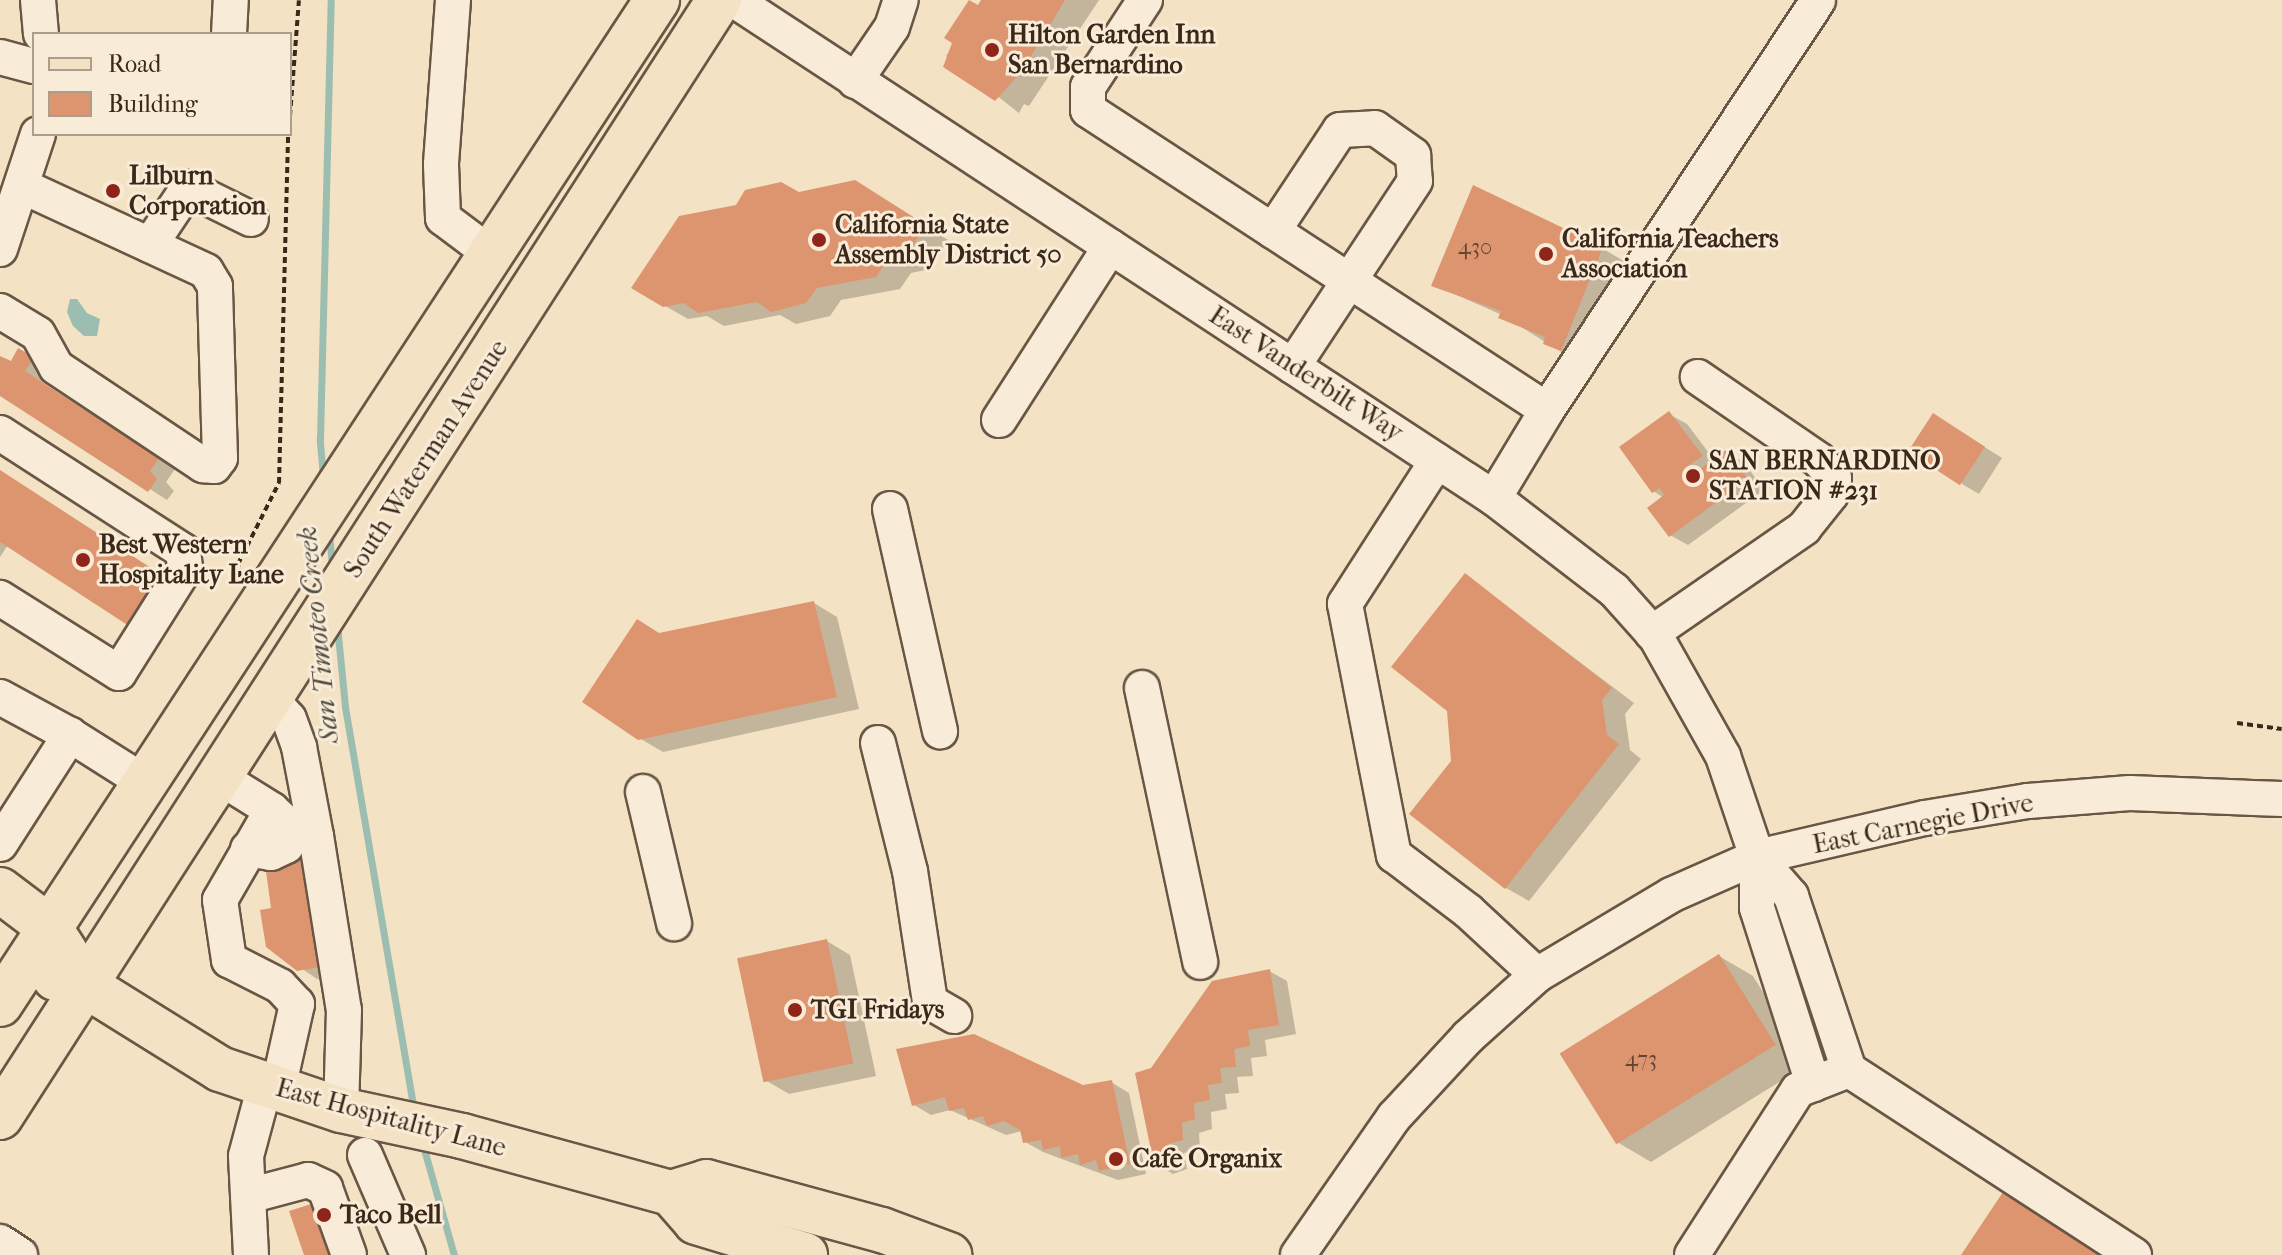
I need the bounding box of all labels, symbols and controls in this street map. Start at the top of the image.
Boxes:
place label: Hilton Garden Inn San Bernardino [1008,19,1215,80]
legend [32,32,292,136]
marker: Hilton Garden Inn San Bernardino [983,41,1001,59]
text: Road [108,50,161,78]
text: Building [108,90,198,118]
place label: Lilburn Corporation [129,160,266,222]
marker: Lilburn Corporation [104,182,122,200]
place label: California State Assembly District 50 [835,209,1062,270]
place label: California Teachers Association [1562,223,1779,284]
marker: California State Assembly District 50 [810,231,828,249]
house number: 430 [1458,235,1492,261]
marker: California Teachers Association [1537,245,1555,263]
street label: East Vanderbilt Way [1203,300,1409,448]
street label: South Waterman Avenue [337,334,515,584]
place label: SAN BERNARDINO STATION #231 [1709,445,1941,506]
marker: SAN BERNARDINO STATION #231 [1684,467,1702,485]
water label: San Timoteo Creek [290,525,346,745]
place label: Best Western Hospitality Lane [99,529,284,590]
marker: Best Western Hospitality Lane [74,551,92,569]
street label: East Carnegie Drive [1810,787,2036,861]
place label: TGI Fridays [811,994,944,1026]
marker: TGI Fridays [786,1001,804,1019]
house number: 473 [1625,1047,1657,1073]
street label: East Hospitality Lane [272,1072,510,1164]
place label: Cafe Organix [1132,1143,1282,1175]
marker: Cafe Organix [1107,1150,1125,1168]
place label: Taco Bell [340,1199,442,1231]
marker: Taco Bell [315,1206,333,1224]

